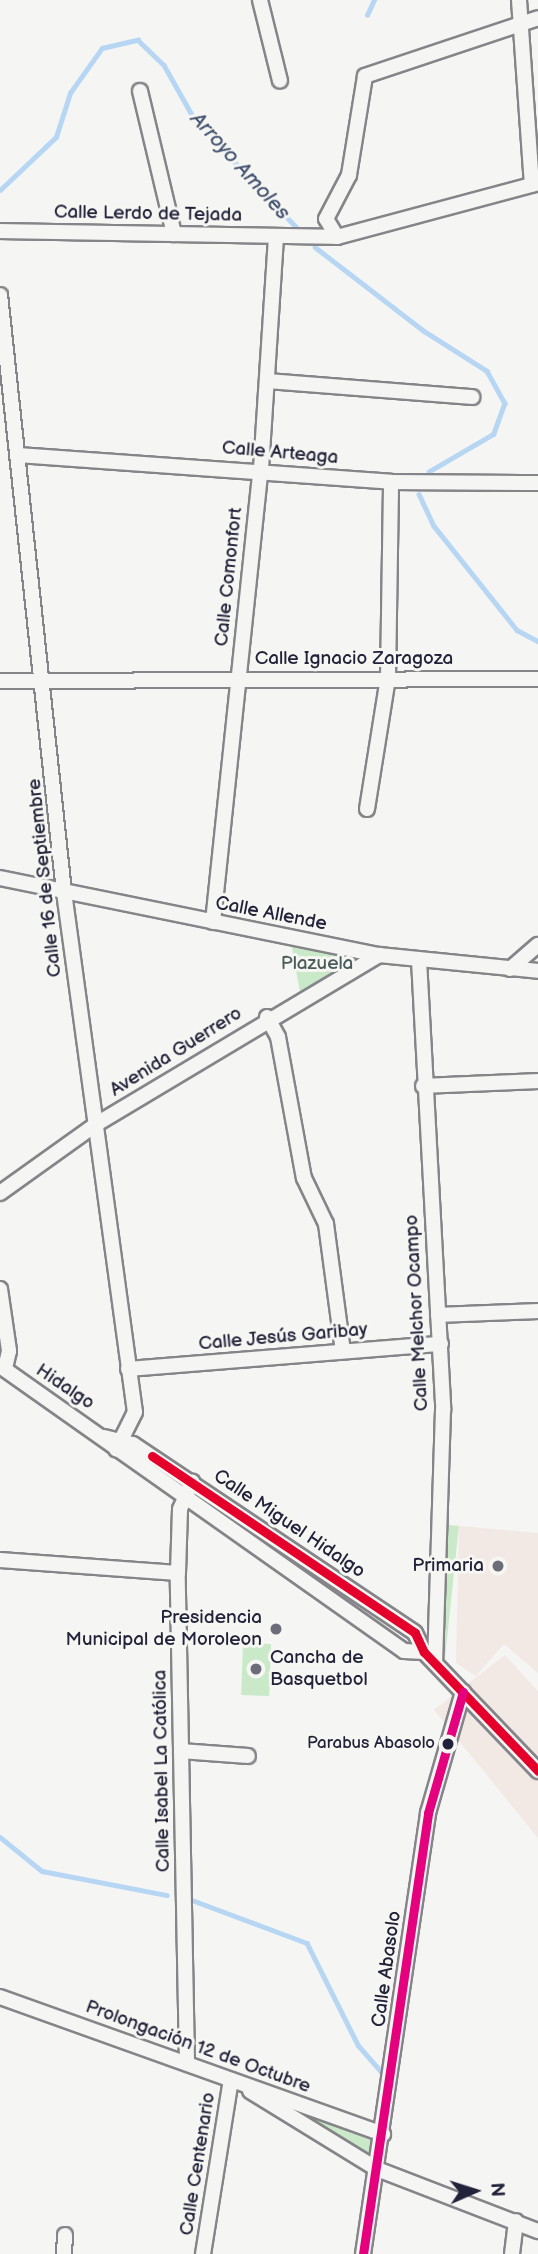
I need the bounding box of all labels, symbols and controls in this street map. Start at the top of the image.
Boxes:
water label: Arroyo Amoles [185,107,295,225]
street label: Calle Lerdo de Tejada [53,201,243,227]
street label: Calle Arteaga [221,437,339,469]
street label: Calle Comonfort [210,506,248,648]
street label: Calle Ignacio Zaragoza [255,648,453,670]
street label: Calle 16 de Septiembre [23,777,67,979]
street label: Calle Allende [213,892,329,936]
park label: Plazuela [281,953,353,975]
street label: Avenida Guerrero [106,1002,246,1102]
street label: Calle Melchor Ocampo [400,1214,434,1412]
street label: Calle Jesús Garibay [197,1318,369,1356]
street label: Hidalgo [31,1359,99,1415]
street label: Calle Miguel Hidalgo [209,1465,369,1583]
place label: Primaria [412,1555,484,1577]
marker: Primaria [490,1558,506,1574]
place label: Presidencia Municipal de Moroleon [66,1607,262,1651]
marker: Presidencia Municipal de Moroleon [268,1621,284,1637]
place label: Cancha de Basquetbol [270,1647,368,1691]
marker: Cancha de Basquetbol [248,1661,264,1677]
street label: Calle Isabel La Católica [149,1670,175,1872]
place label: Parabus Abasolo [307,1734,435,1754]
marker: Parabus Abasolo [441,1737,455,1751]
street label: Calle Abasolo [368,1909,406,2029]
street label: Prolongación 12 de Octubre [82,1996,314,2098]
street label: Calle Centenario [175,2091,221,2237]
north arrow [440,2156,510,2226]
text: N [485,2182,508,2198]

